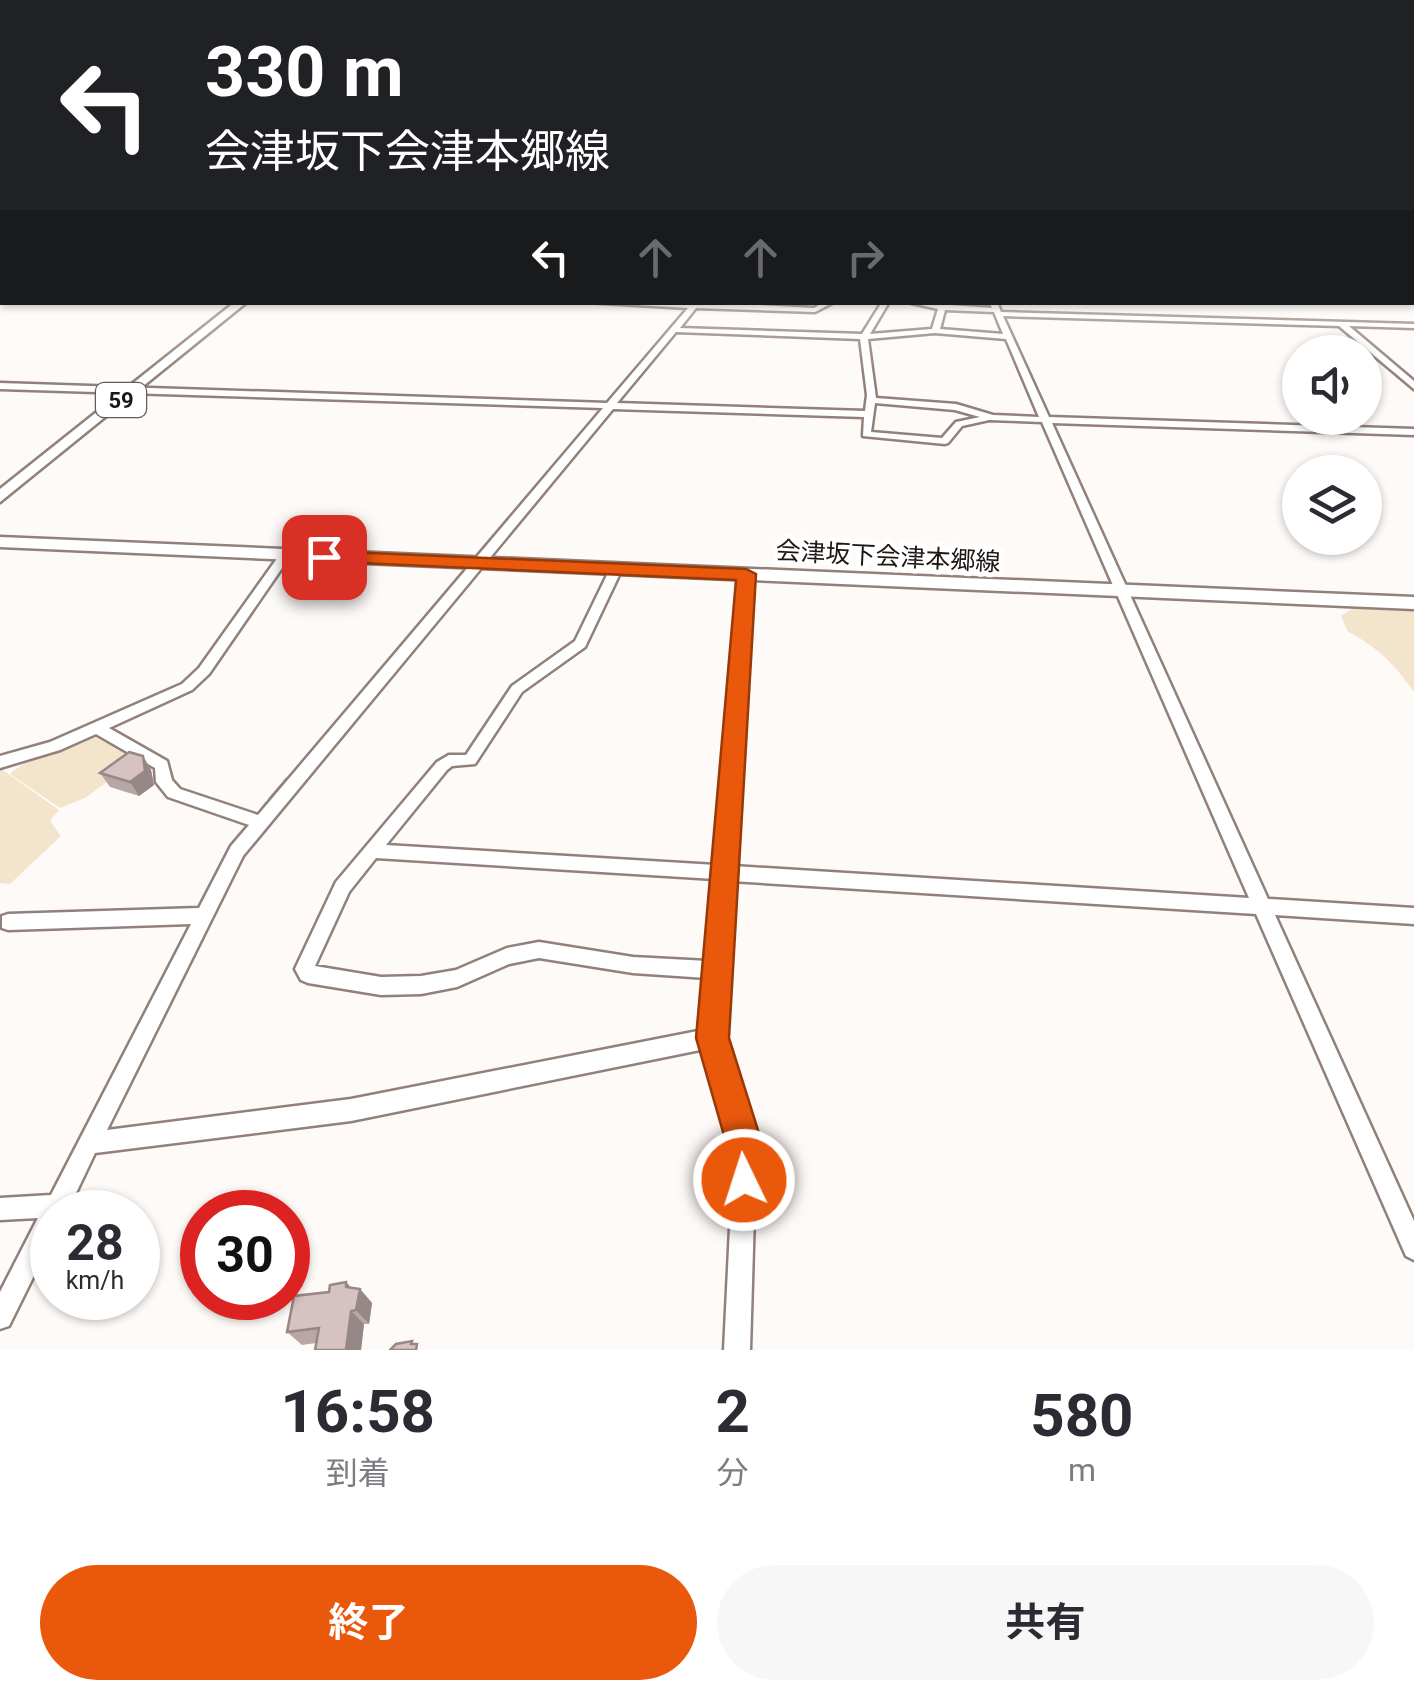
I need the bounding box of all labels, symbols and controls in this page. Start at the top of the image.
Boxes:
text: 330 m [205,31,404,113]
icon: left [40,40,170,170]
text: 会津坂下会津本郷線 [205,125,610,178]
icon: left [523,230,578,285]
icon: ahead [628,230,683,285]
icon: ahead [733,230,788,285]
icon: right [838,230,893,285]
map controls [1282,335,1382,555]
button: sound [1282,335,1382,435]
road number: 59 [96,383,146,417]
button: layers [1282,455,1382,555]
pin [282,515,367,600]
icon: arrive [297,530,352,585]
street label: 会津坂下会津本郷線 [775,536,1001,577]
position arrow [692,1128,796,1232]
speed limit sign: 30 [180,1190,310,1320]
text: 28 [66,1214,124,1272]
text: km/h [66,1266,124,1295]
text: 16:58 [280,1376,435,1447]
text: 2 [715,1376,750,1447]
text: 580 [1030,1380,1134,1451]
text: m [1068,1451,1096,1489]
text: 到着 [326,1454,390,1492]
text: 分 [717,1454,749,1492]
button: 終了 [40,1565,697,1680]
button: 共有 [717,1565,1374,1680]

